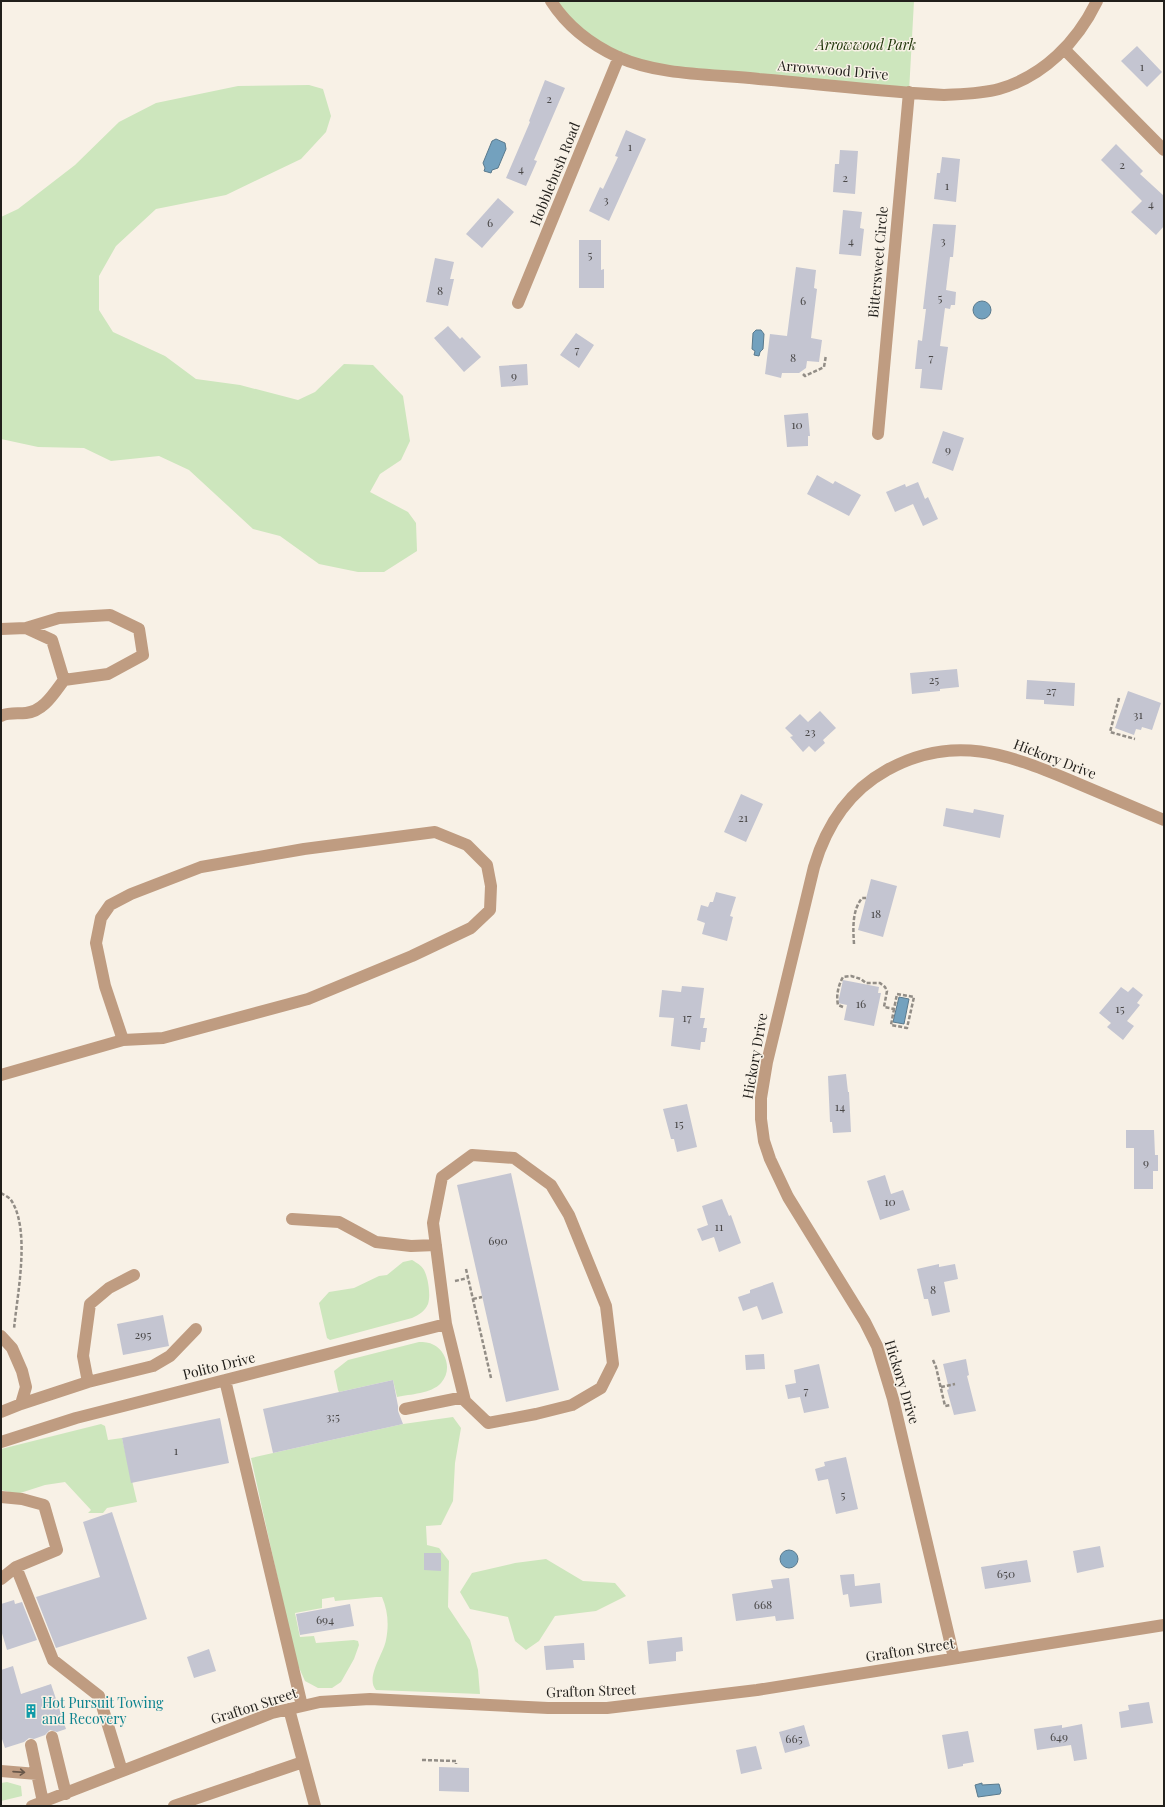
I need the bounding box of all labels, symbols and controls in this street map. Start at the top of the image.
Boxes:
park label: Arrowwood Park [814,35,916,54]
street label: Arrowwood Drive [776,55,889,84]
house number: 1 [1140,58,1145,74]
house number: 2 [546,90,552,106]
street label: Hobblebush Road [525,119,584,229]
house number: 1 [628,138,633,154]
house number: 2 [1119,156,1125,172]
house number: 4 [518,160,524,176]
house number: 2 [842,169,848,185]
house number: 1 [945,177,950,193]
house number: 3 [603,191,609,207]
house number: 4 [1148,195,1154,211]
street label: Bittersweet Circle [863,205,892,319]
house number: 6 [487,214,493,230]
house number: 4 [848,232,854,248]
house number: 3 [940,232,946,248]
house number: 5 [588,246,593,262]
house number: 8 [437,282,443,298]
house number: 5 [938,289,943,305]
house number: 6 [800,292,806,308]
house number: 7 [575,341,580,357]
house number: 8 [790,349,796,365]
house number: 7 [929,349,934,365]
house number: 9 [511,367,517,383]
house number: 10 [791,416,803,432]
house number: 9 [945,441,951,457]
house number: 25 [929,671,939,687]
house number: 27 [1046,682,1056,698]
house number: 31 [1133,706,1143,722]
house number: 23 [804,723,816,739]
street label: Hickory Drive [1011,734,1099,783]
house number: 21 [738,809,749,825]
house number: 18 [871,905,881,921]
house number: 16 [856,995,866,1011]
house number: 15 [1115,1000,1125,1016]
house number: 17 [682,1009,692,1025]
street label: Hickory Drive [738,1011,771,1100]
house number: 14 [835,1098,845,1114]
house number: 15 [674,1115,684,1131]
house number: 9 [1143,1154,1149,1170]
house number: 10 [884,1193,896,1209]
house number: 11 [715,1218,724,1234]
house number: 690 [488,1232,508,1248]
house number: 8 [930,1281,936,1297]
house number: 295 [135,1326,151,1342]
street label: Hickory Drive [881,1337,924,1426]
street label: Polito Drive [181,1347,257,1384]
house number: 7 [804,1382,809,1398]
house number: 3;5 [326,1408,340,1424]
house number: 1 [174,1442,179,1458]
house number: 5 [841,1486,846,1502]
house number: 650 [997,1565,1015,1581]
house number: 668 [754,1596,772,1612]
house number: 694 [316,1611,334,1627]
street label: Grafton Street [864,1633,957,1666]
street label: Grafton Street [546,1679,637,1702]
street label: Grafton Street [208,1682,300,1728]
place label: Hot Pursuit Towing and Recovery [42,1693,164,1728]
building icon: Hot Pursuit Towing and Recovery [23,1703,39,1719]
house number: 649 [1050,1728,1068,1744]
house number: 665 [785,1730,803,1746]
one-way arrow [12,1769,25,1776]

